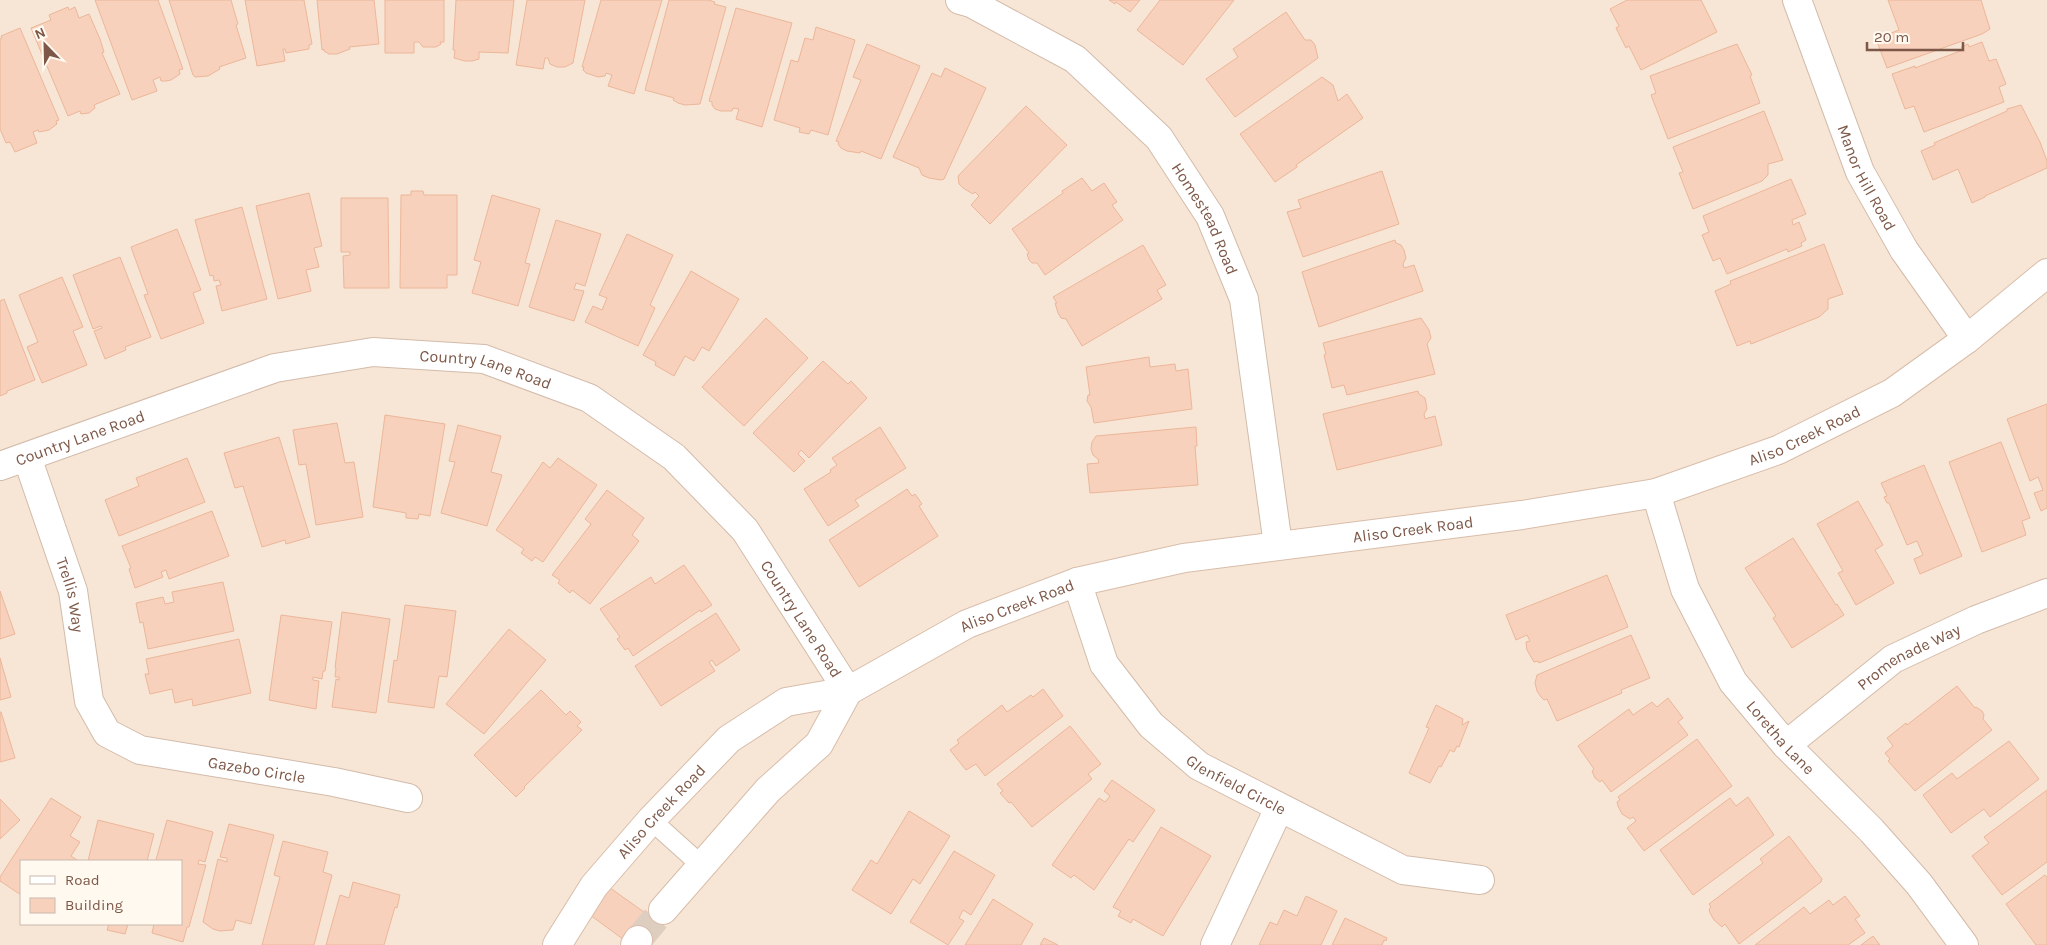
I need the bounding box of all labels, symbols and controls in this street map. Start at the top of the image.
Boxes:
north arrow [20,20,70,70]
scale bar [1867,20,1963,52]
text: N [32,24,48,43]
text: 20 m [1874,28,1909,46]
street label: Manor Hill Road [1834,122,1900,234]
street label: Homestead Road [1168,159,1242,277]
street label: Country Lane Road [419,345,554,393]
street label: Aliso Creek Road [1746,401,1863,469]
street label: Country Lane Road [13,406,147,469]
street label: Aliso Creek Road [1352,512,1474,546]
street label: Trellis Way [53,555,88,634]
street label: Country Lane Road [757,556,846,681]
street label: Aliso Creek Road [956,575,1077,636]
street label: Promenade Way [1853,619,1964,694]
street label: Loretha Lane [1743,696,1819,778]
street label: Glenfield Circle [1182,750,1289,818]
street label: Gazebo Circle [207,752,307,787]
street label: Aliso Creek Road [613,760,709,862]
legend [20,860,182,925]
text: Road [65,871,100,889]
text: Building [65,896,123,914]

